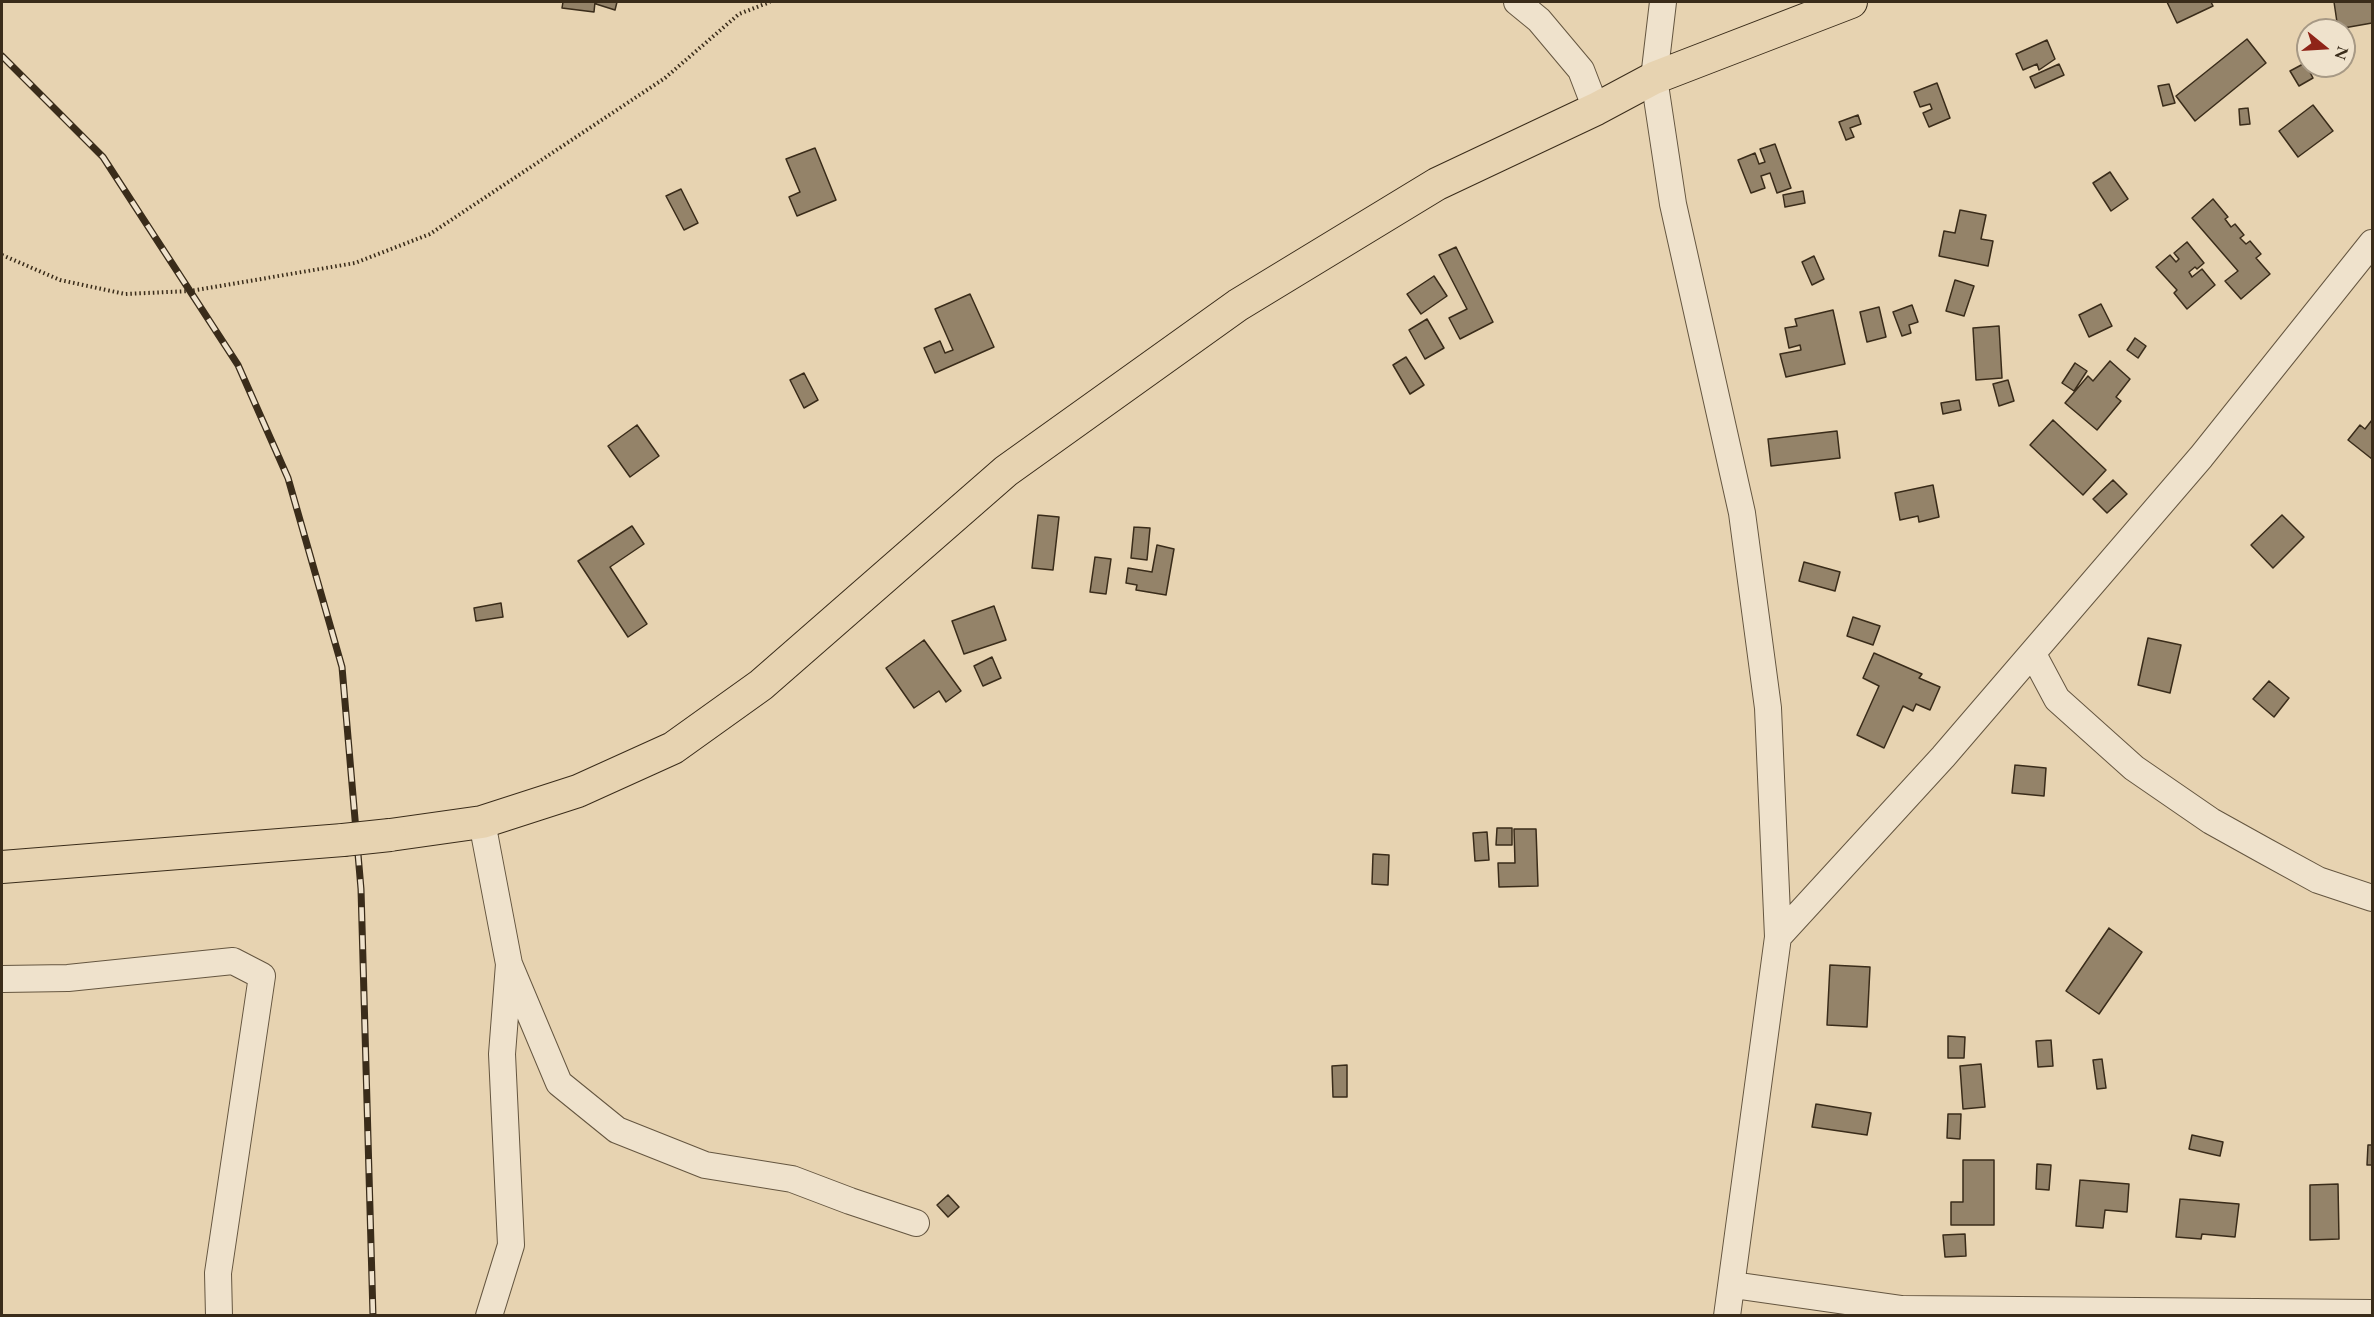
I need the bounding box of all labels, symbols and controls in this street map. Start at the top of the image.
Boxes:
north arrow [2296,18,2356,78]
text: N [2330,44,2354,62]

